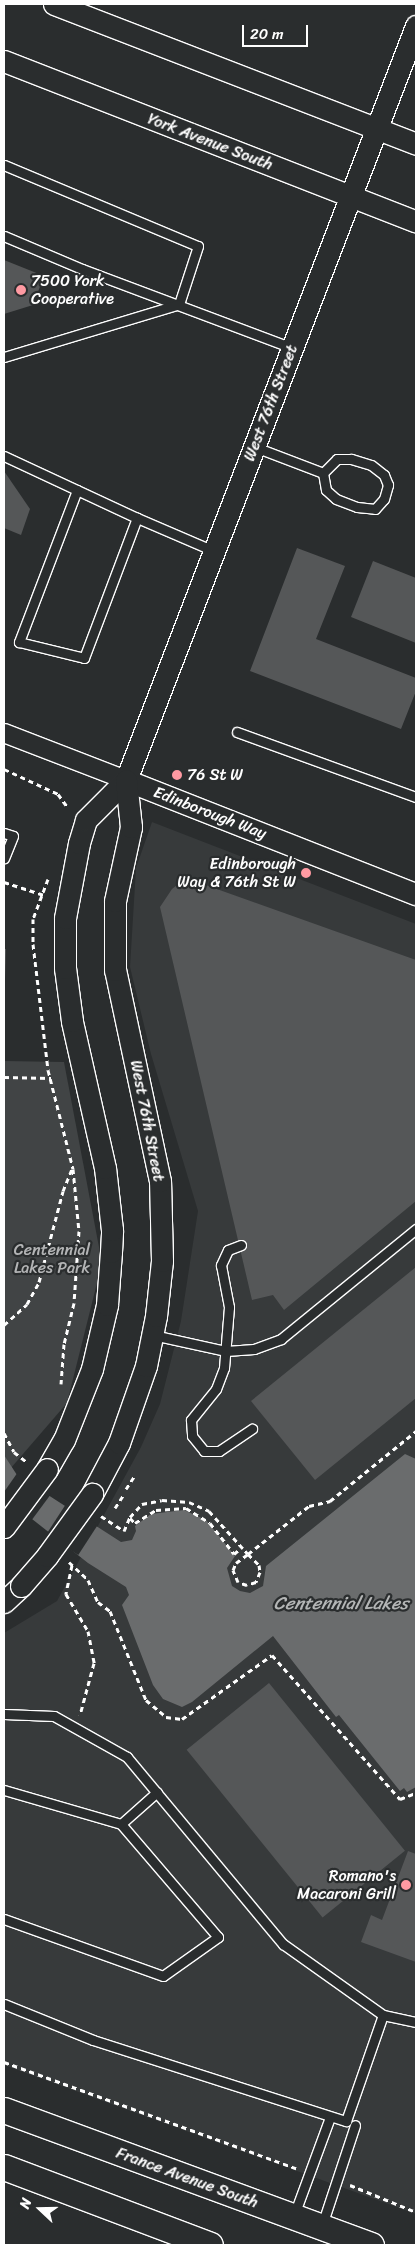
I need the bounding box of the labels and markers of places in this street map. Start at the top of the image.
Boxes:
place label: 7500 York Cooperative [31,271,114,309]
marker: 7500 York Cooperative [15,284,27,296]
place label: 76 St W [187,765,243,785]
marker: 76 St W [171,769,183,781]
place label: Edinborough Way & 76th St W [178,854,296,892]
marker: Edinborough Way & 76th St W [300,867,312,879]
place label: Romano's Macaroni Grill [297,1866,396,1904]
marker: Romano's Macaroni Grill [400,1879,412,1891]

